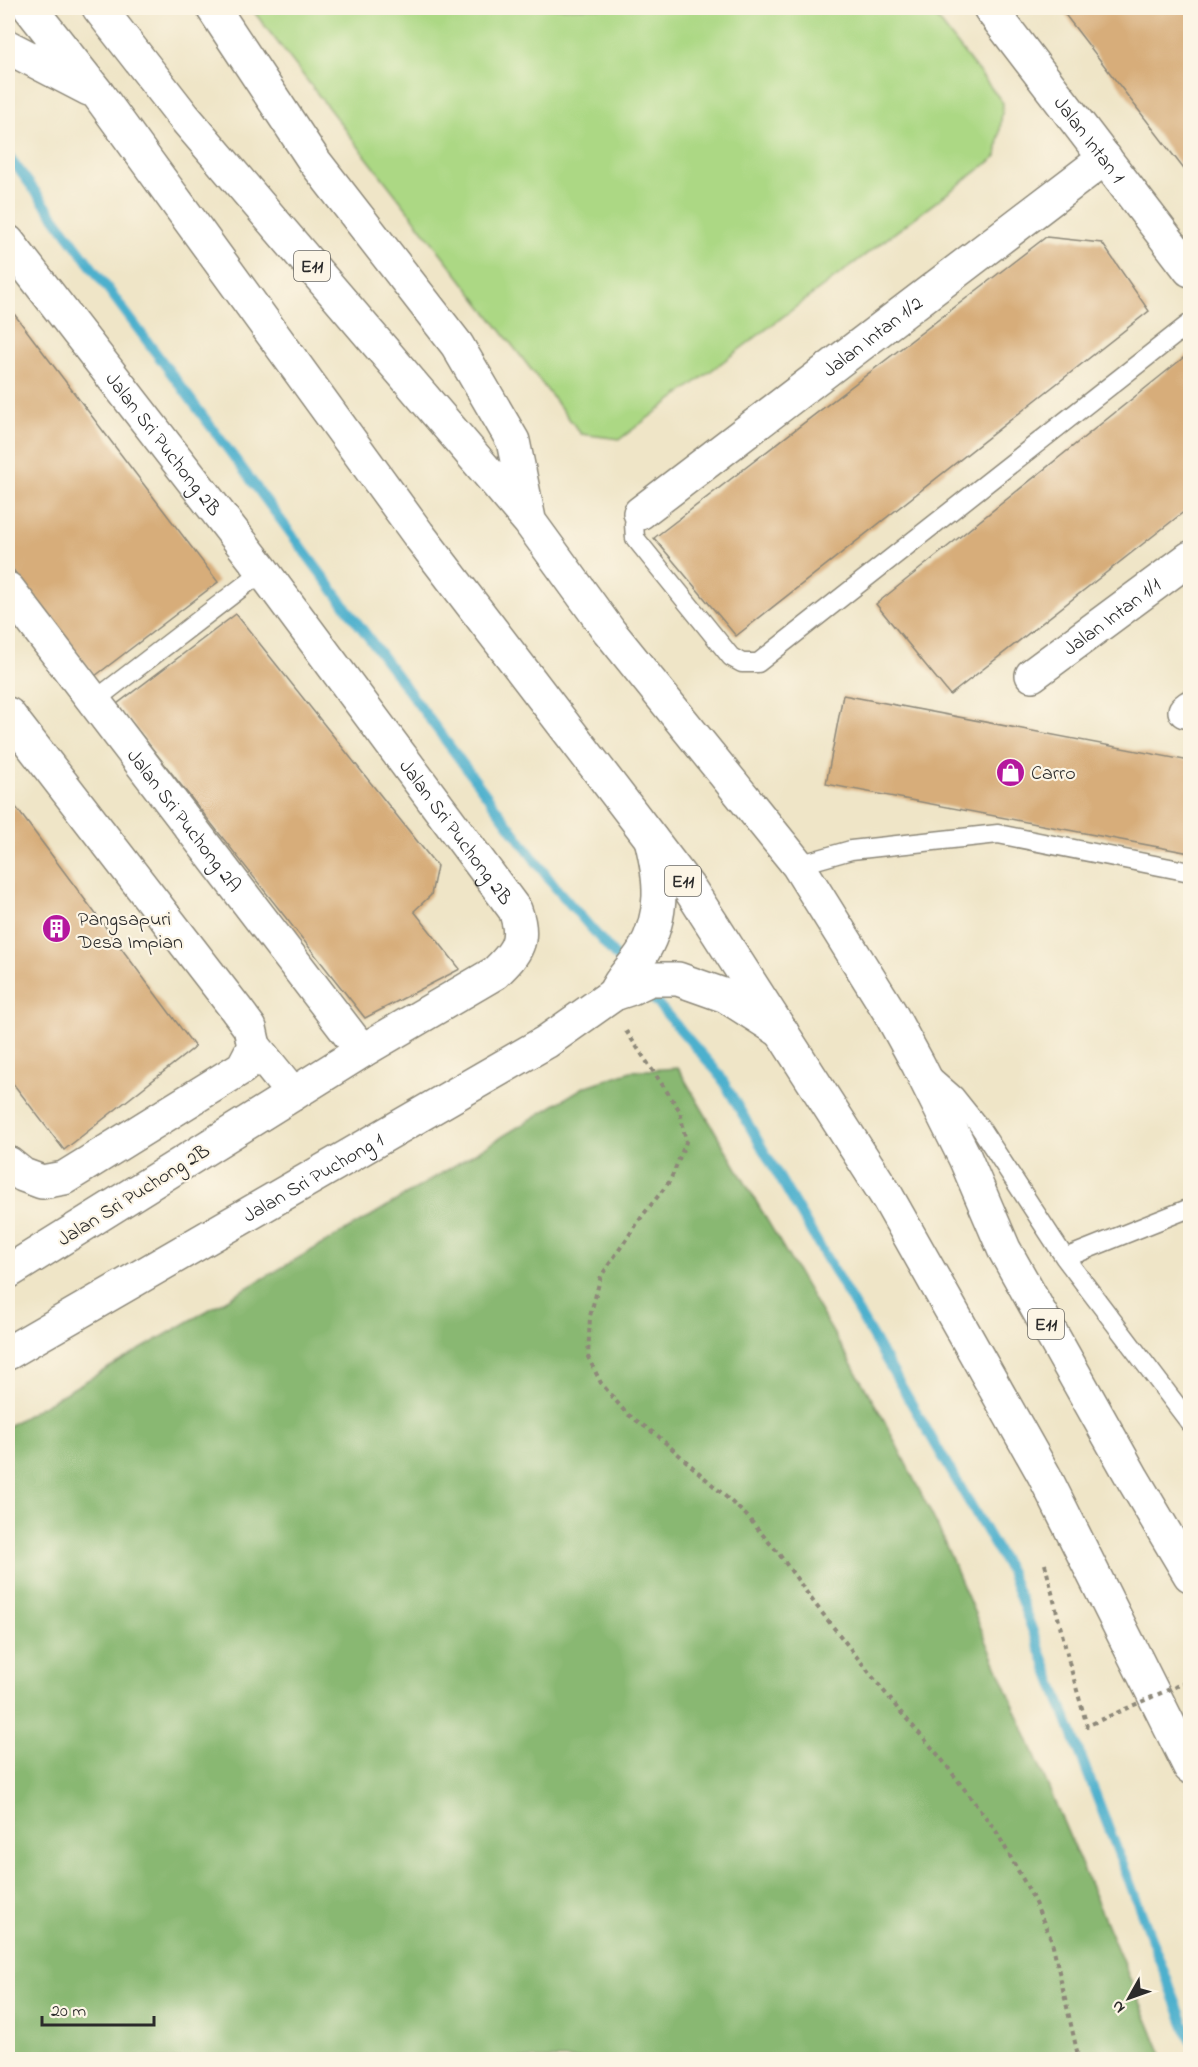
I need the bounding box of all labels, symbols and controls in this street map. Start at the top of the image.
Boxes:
street label: Jalan Intan 1 [1045,91,1131,190]
road number: E11 [294,251,330,281]
street label: Jalan Intan 1/2 [817,290,930,385]
street label: Jalan Sri Puchong 2B [97,367,227,523]
street label: Jalan Intan 1/1 [1058,572,1168,664]
street label: Jalan Sri Puchong 2A [119,744,247,899]
street label: Jalan Sri Puchong 2B [391,754,519,912]
shop icon: Carro [994,756,1026,788]
place label: Carro [1031,760,1076,789]
road number: E11 [665,866,701,896]
place label: Pangsapuri Desa Impian [77,906,183,958]
building icon: Pangsapuri Desa Impian [41,913,73,945]
street label: Jalan Sri Puchong 1 [238,1127,390,1231]
street label: Jalan Sri Puchong 2B [52,1137,217,1256]
road number: E11 [1028,1309,1064,1339]
north arrow [1099,1968,1159,2028]
scale bar [42,1989,154,2027]
text: N [1106,1994,1132,2018]
text: 20 m [51,1999,86,2025]

